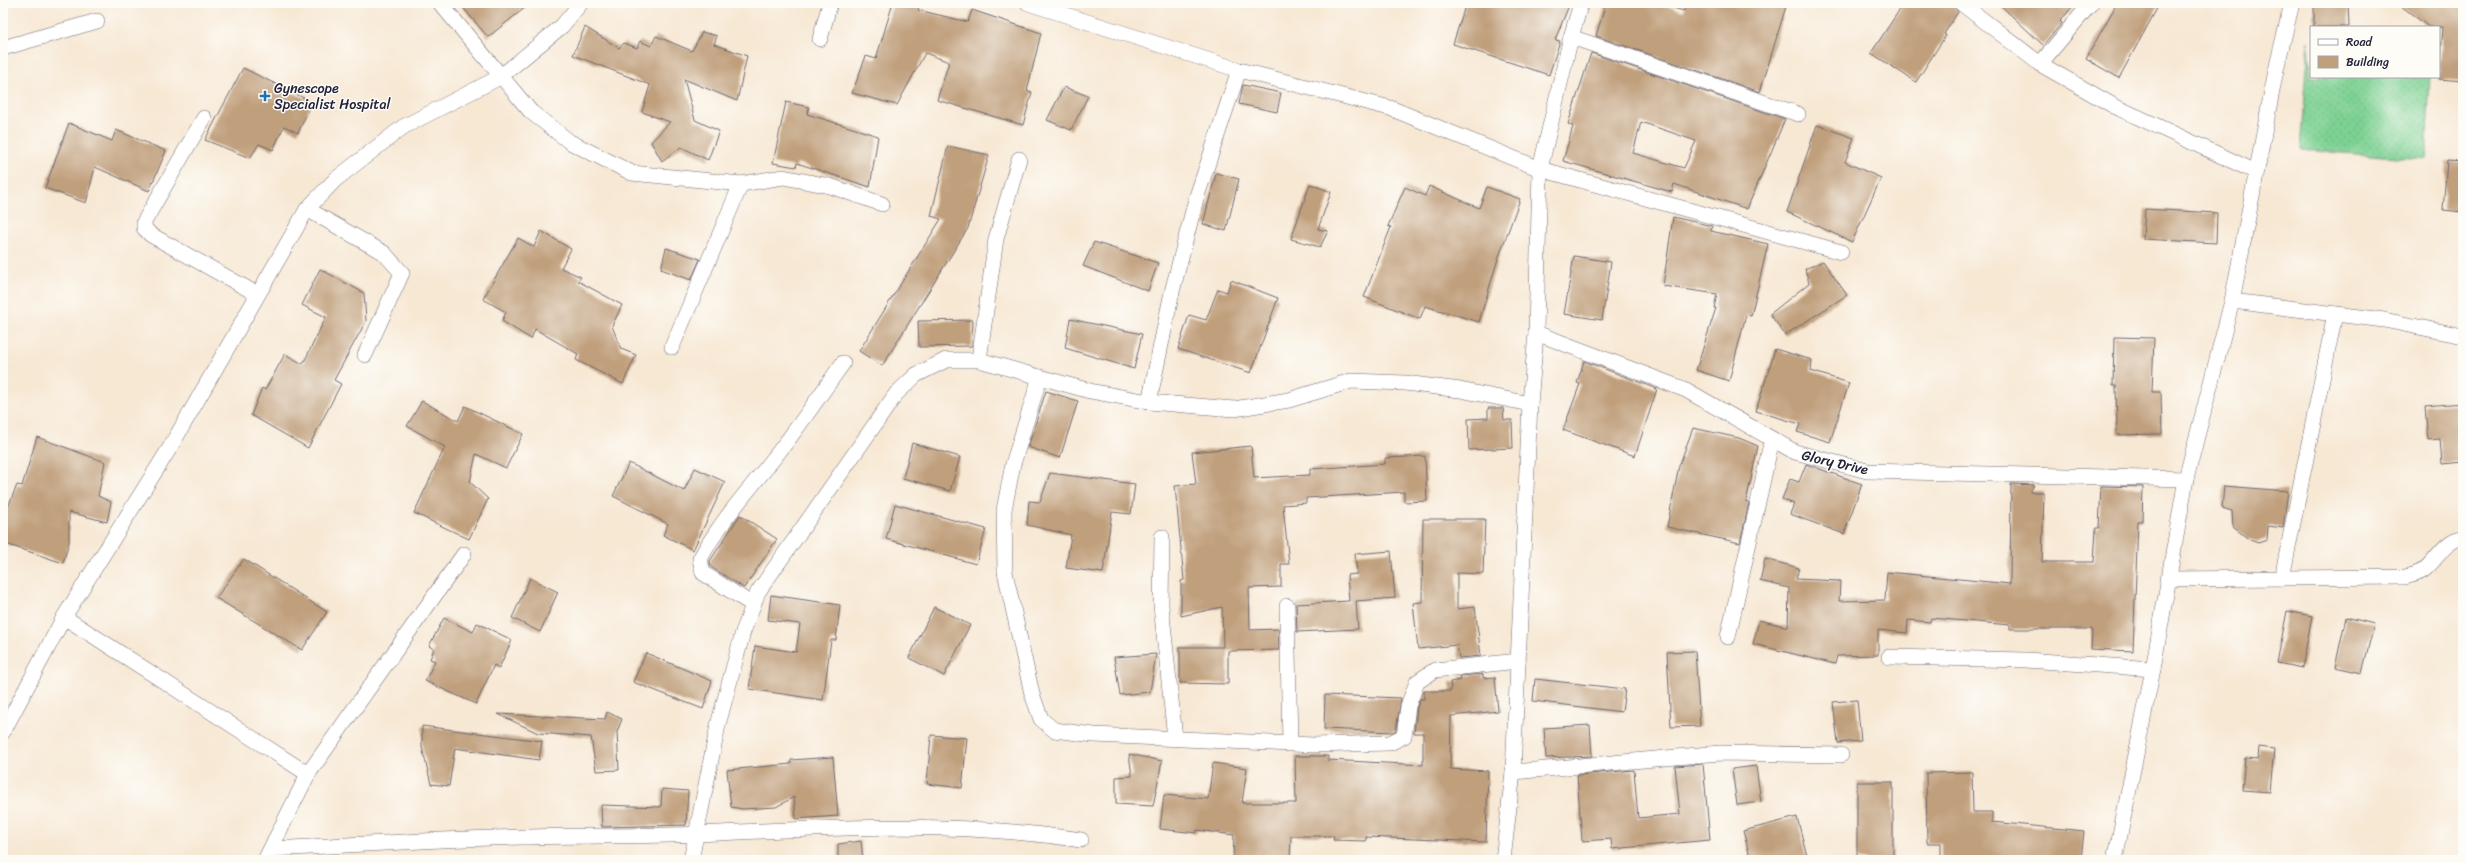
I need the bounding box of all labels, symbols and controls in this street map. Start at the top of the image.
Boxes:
legend [2310,26,2440,78]
text: Road [2346,31,2373,53]
text: Building [2346,51,2389,73]
place label: Gynescope Specialist Hospital [274,76,391,117]
marker: Gynescope Specialist Hospital [259,90,271,102]
street label: Glory Drive [1799,443,1871,482]

